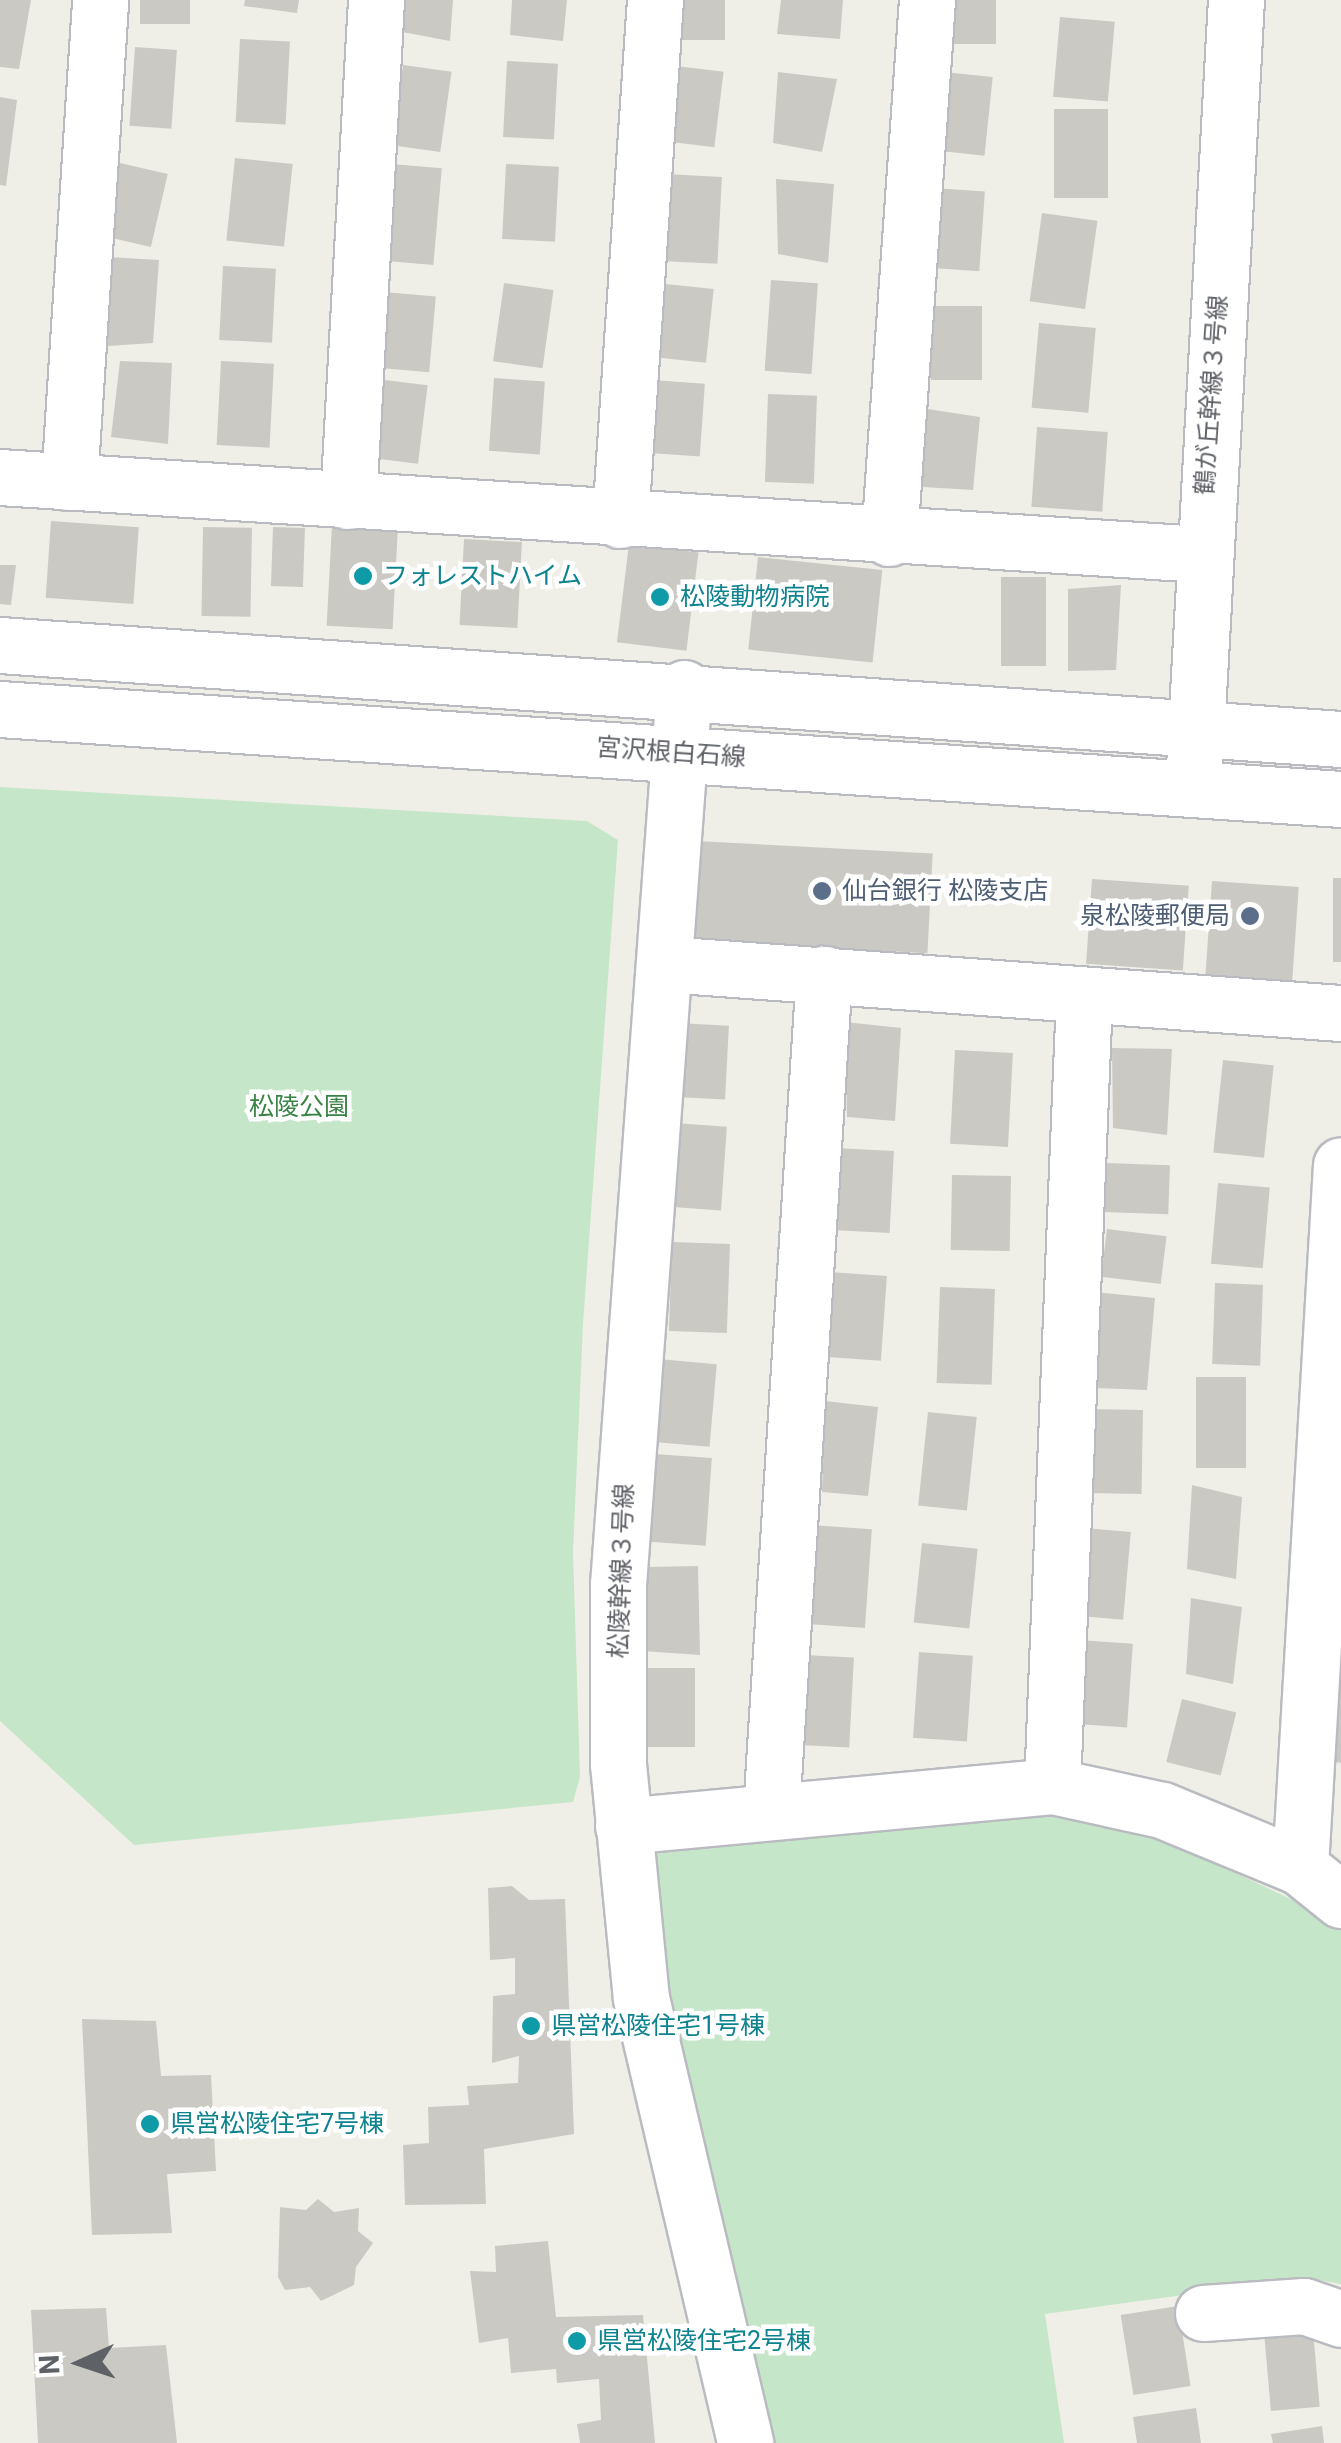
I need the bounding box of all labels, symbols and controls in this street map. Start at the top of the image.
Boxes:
street label: 鶴が丘幹線３号線 [1190,294,1234,496]
place label: フォレストハイム [383,561,583,591]
marker: フォレストハイム [352,565,374,587]
place label: 松陵動物病院 [680,582,830,612]
marker: 松陵動物病院 [649,586,671,608]
street label: 宮沢根白石線 [595,733,747,773]
place label: 仙台銀行 松陵支店 [842,876,1048,906]
marker: 仙台銀行 松陵支店 [811,880,833,902]
place label: 泉松陵郵便局 [1080,901,1230,931]
marker: 泉松陵郵便局 [1239,905,1261,927]
park label: 松陵公園 [249,1092,349,1122]
street label: 松陵幹線３号線 [604,1483,640,1659]
place label: 県営松陵住宅1号棟 [551,2011,765,2041]
marker: 県営松陵住宅1号棟 [520,2015,542,2037]
place label: 県営松陵住宅7号棟 [170,2109,384,2139]
marker: 県営松陵住宅7号棟 [139,2113,161,2135]
north arrow [30,2313,130,2413]
place label: 県営松陵住宅2号棟 [597,2326,811,2356]
marker: 県営松陵住宅2号棟 [566,2330,588,2352]
text: N [33,2354,67,2375]

